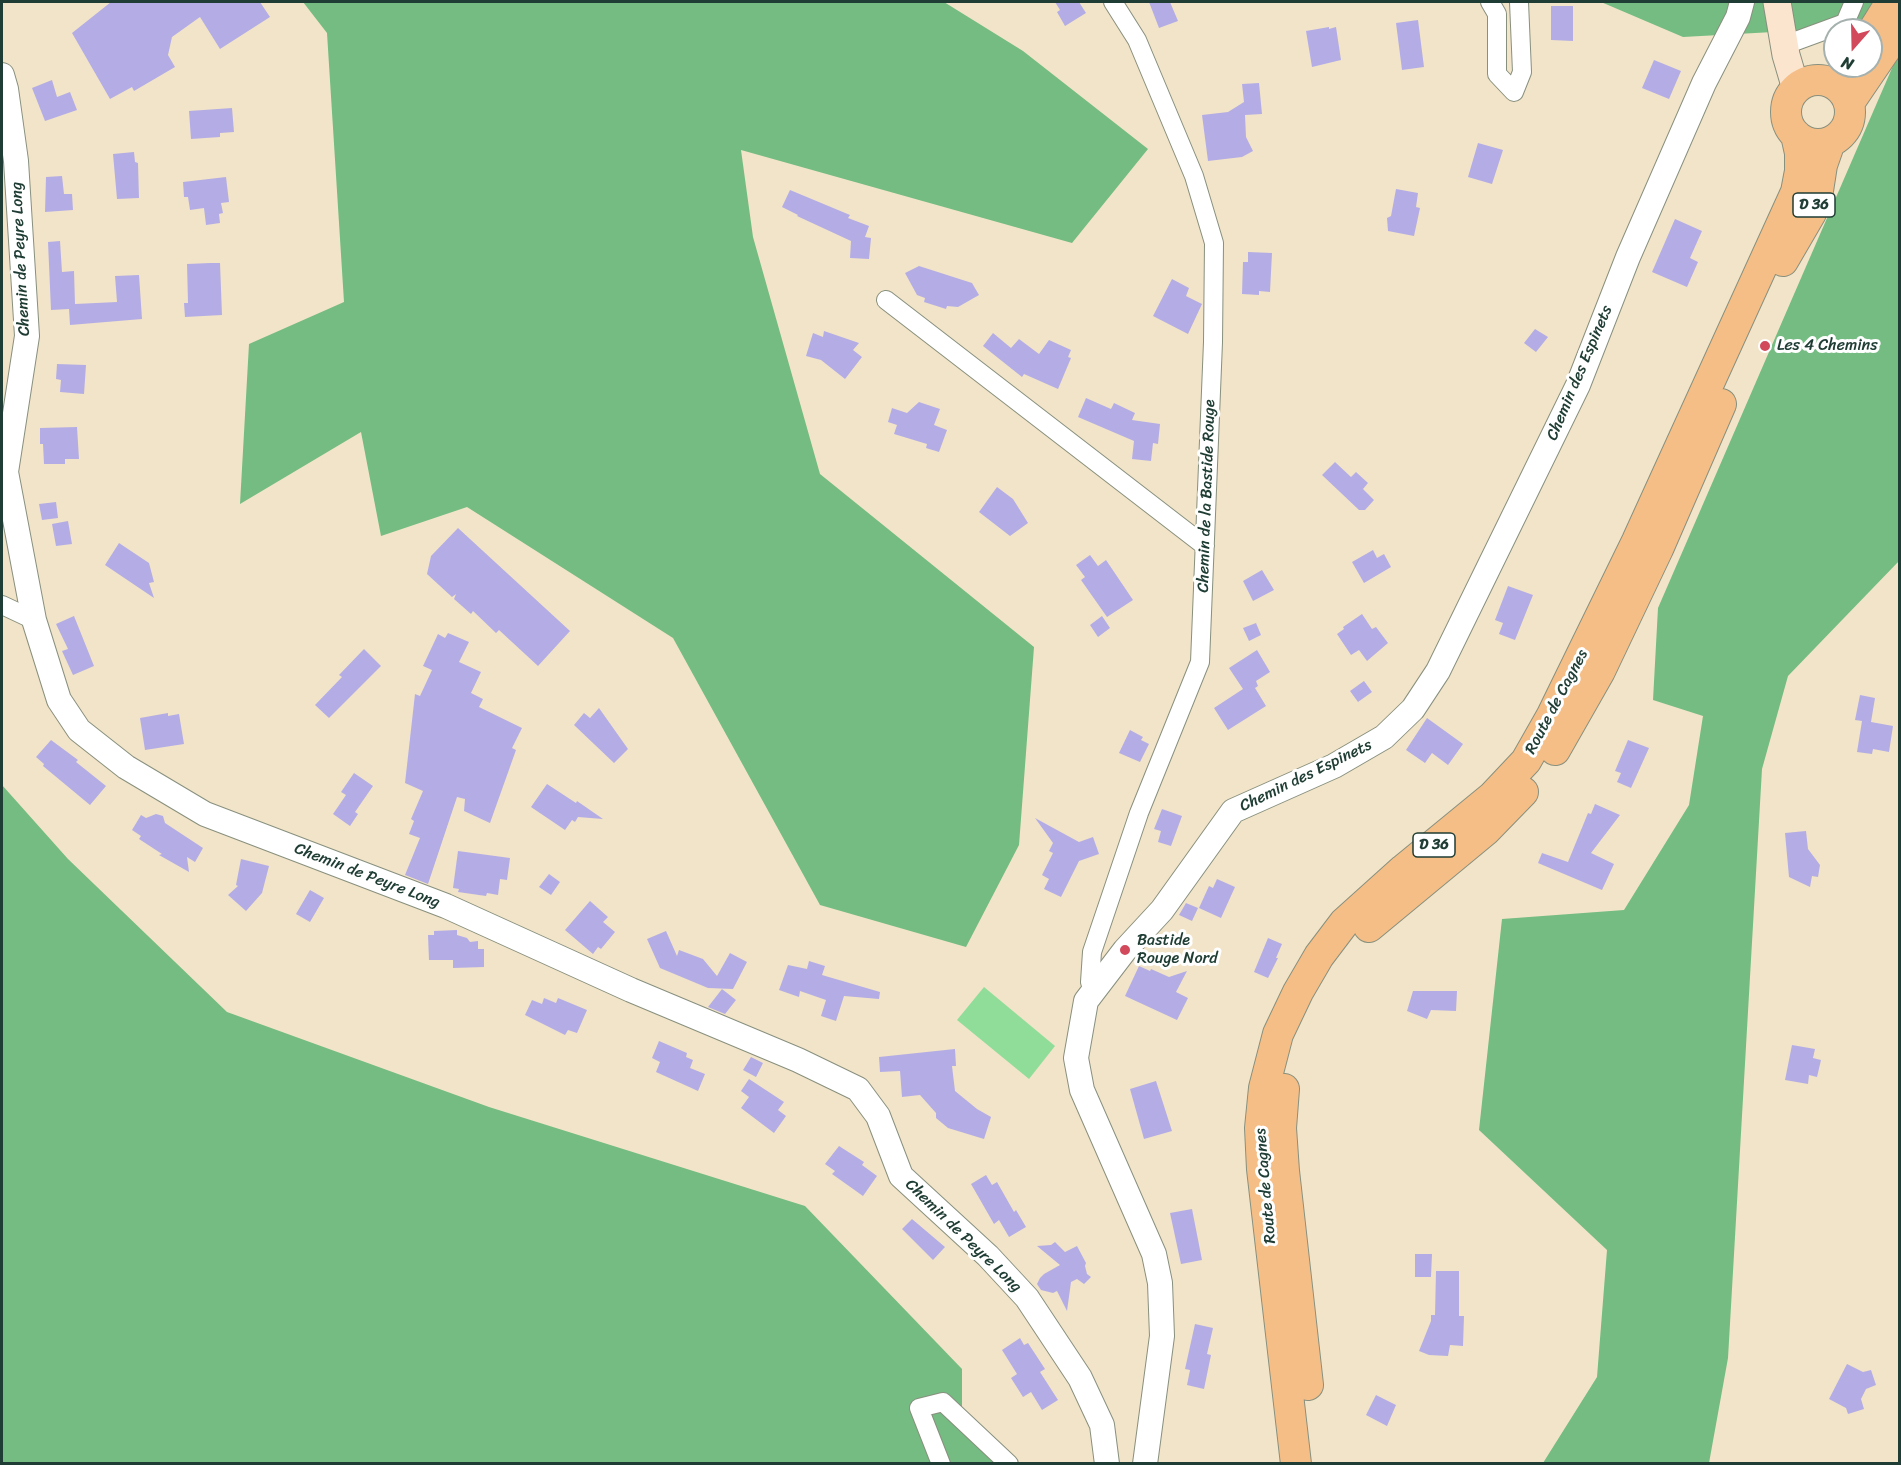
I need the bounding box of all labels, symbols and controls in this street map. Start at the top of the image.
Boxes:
north arrow [1823,18,1883,78]
text: N [1837,48,1858,79]
street label: Chemin de Peyre Long [7,181,35,337]
road number: D 36 [1793,193,1835,217]
street label: Chemin des Espinets [1543,303,1617,443]
place label: Les 4 Chemins [1777,336,1878,356]
marker: Les 4 Chemins [1758,339,1772,353]
street label: Chemin de la Bastide Rouge [1194,399,1220,593]
street label: Route de Cagnes [1521,646,1593,758]
street label: Chemin des Espinets [1237,736,1375,816]
road number: D 36 [1413,833,1455,857]
street label: Chemin de Peyre Long [292,839,442,913]
place label: Bastide Rouge Nord [1137,931,1218,969]
marker: Bastide Rouge Nord [1118,943,1132,957]
street label: Route de Cagnes [1251,1128,1281,1244]
street label: Chemin de Peyre Long [901,1175,1025,1297]

